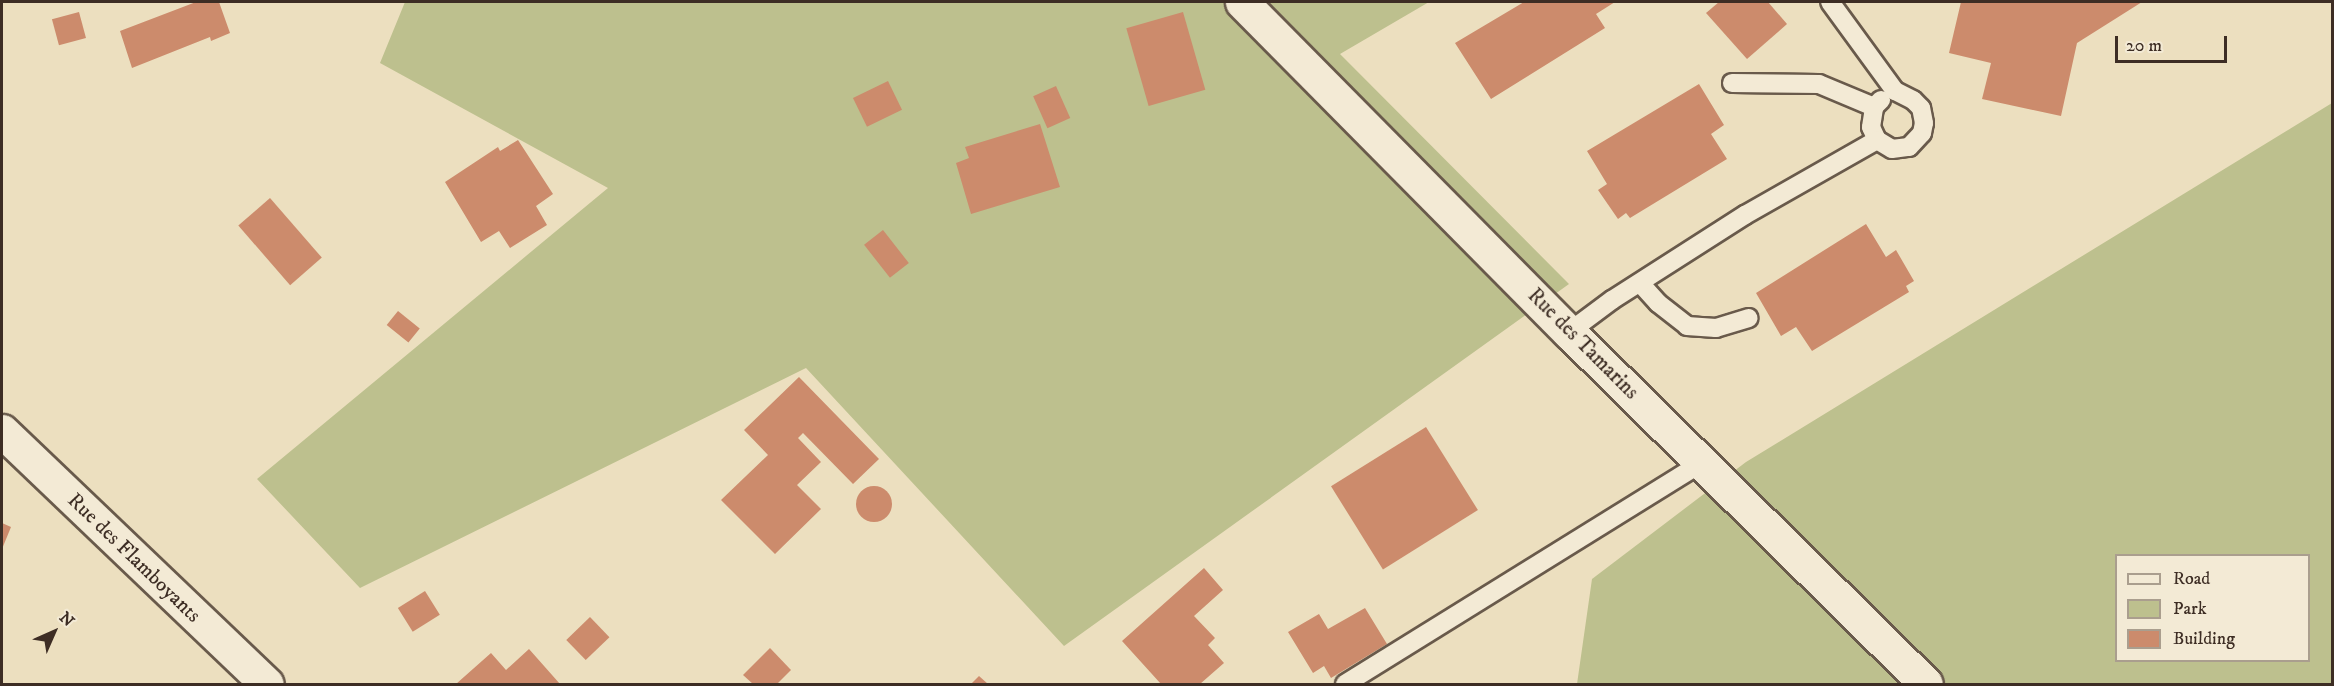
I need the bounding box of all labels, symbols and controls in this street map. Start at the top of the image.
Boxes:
scale bar [2118,24,2230,62]
text: 20 m [2126,35,2162,57]
street label: Rue des Tamarins [1522,283,1644,405]
street label: Rue des Flamboyants [62,488,206,628]
legend [2115,554,2310,662]
text: Road [2173,568,2210,590]
text: Park [2173,598,2207,620]
north arrow [24,602,84,662]
text: N [55,608,78,631]
text: Building [2173,628,2235,650]

